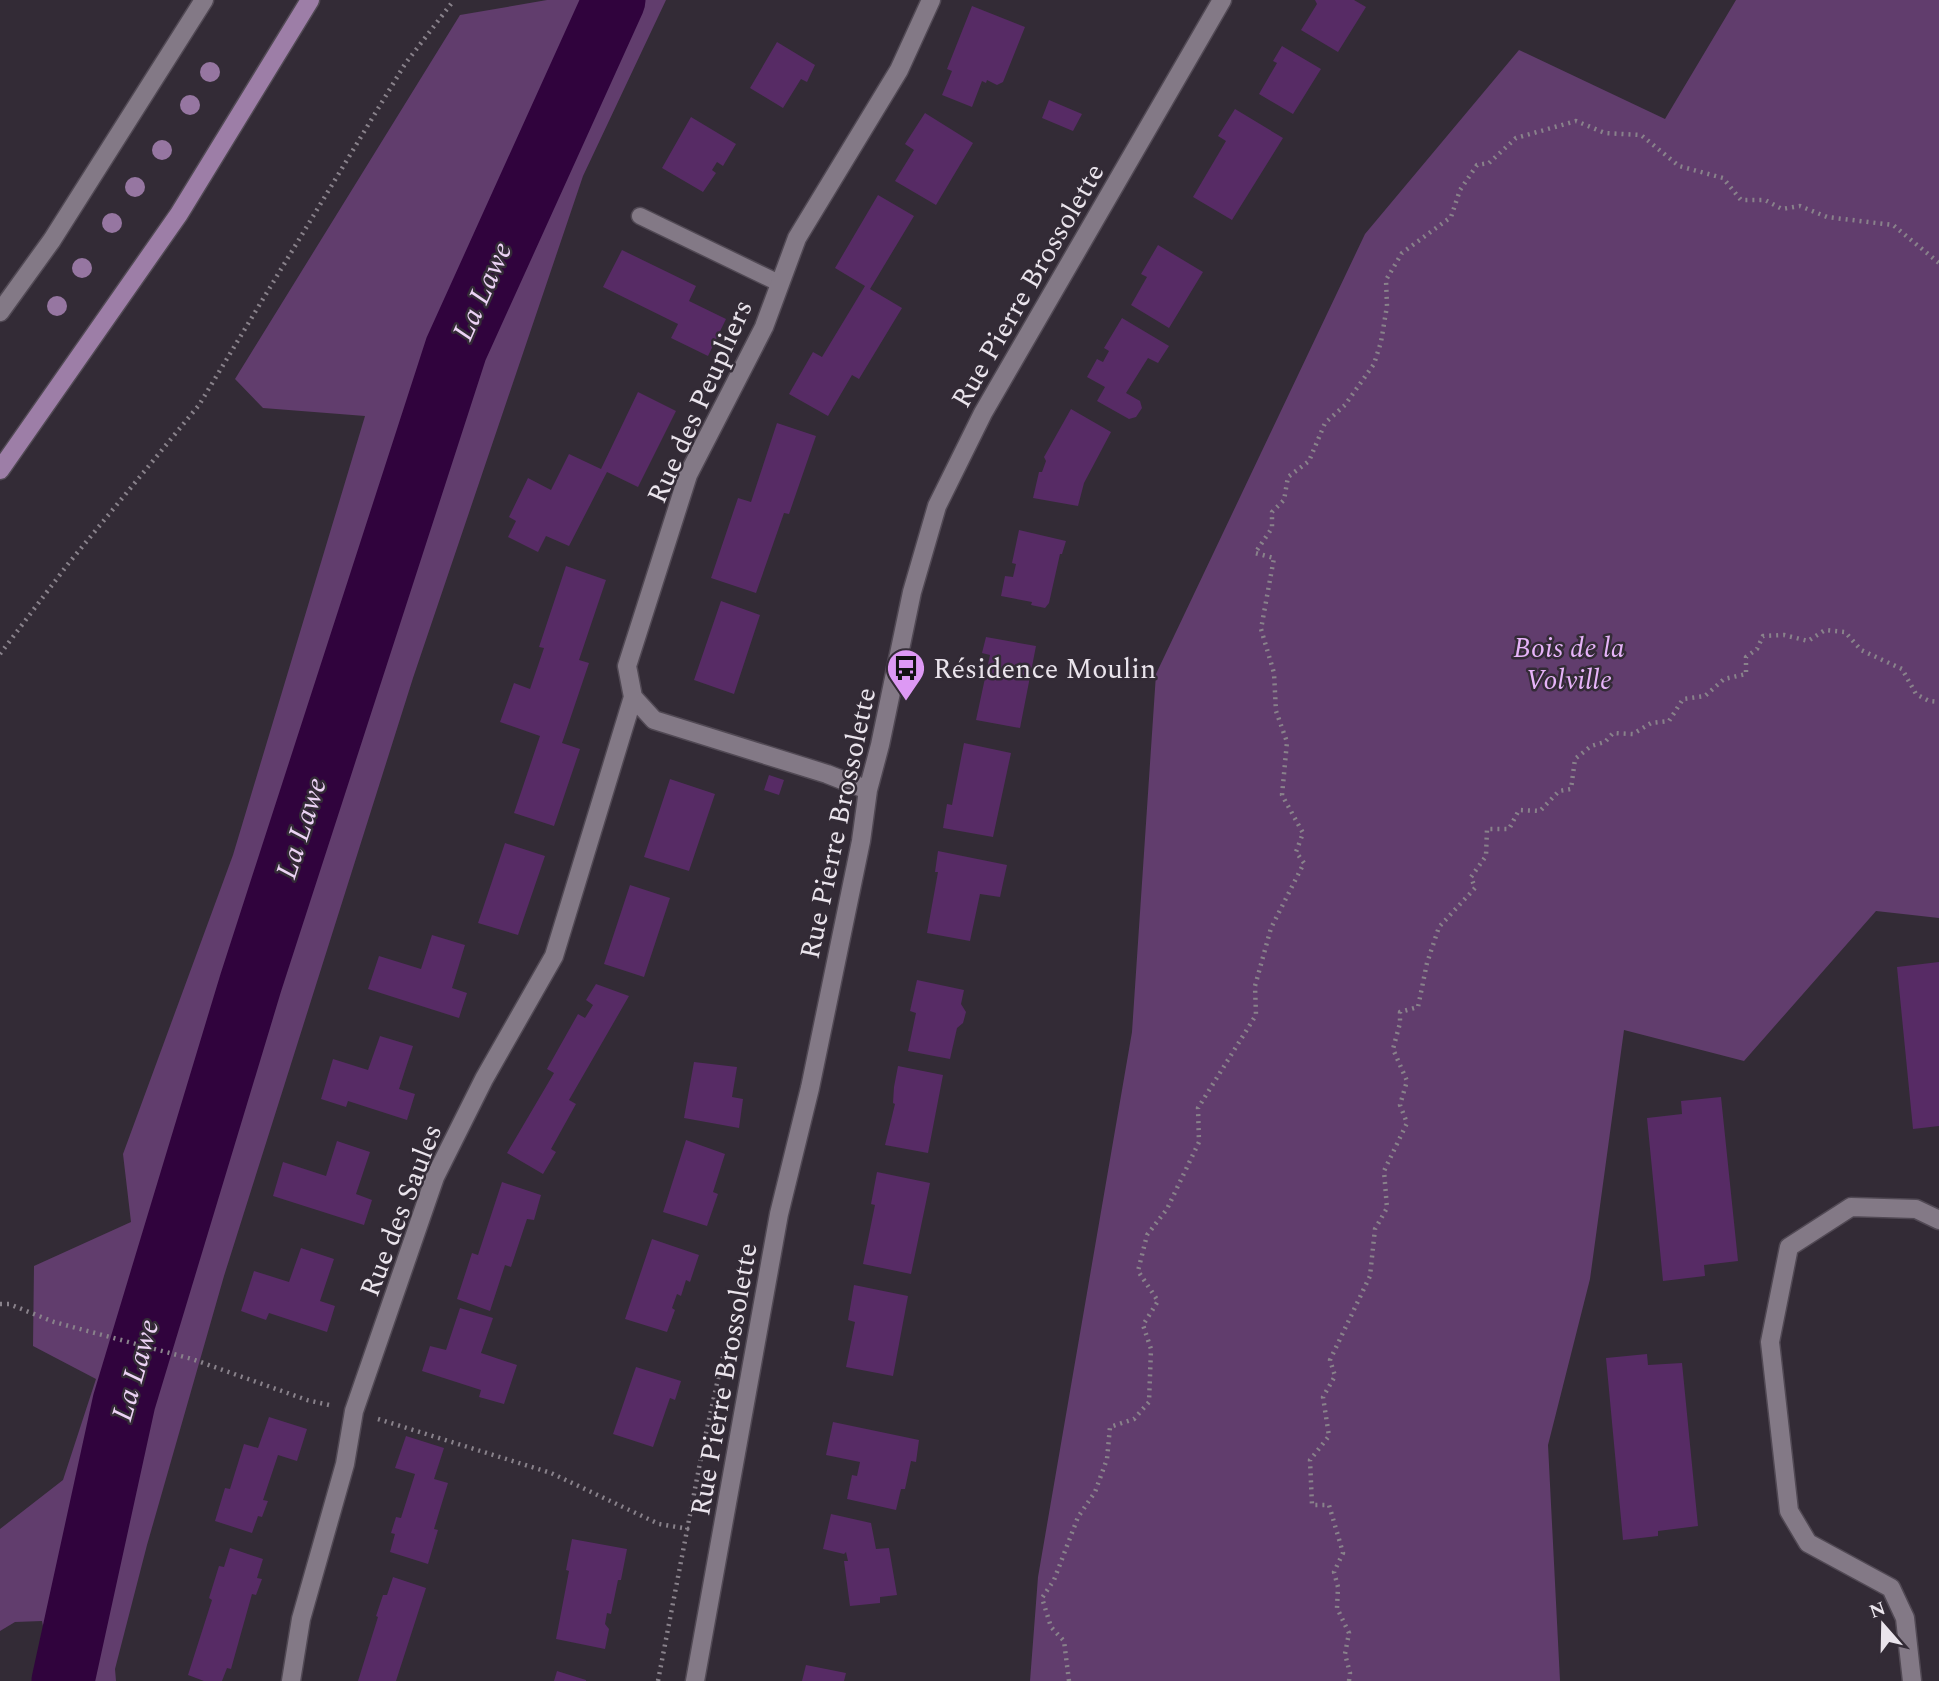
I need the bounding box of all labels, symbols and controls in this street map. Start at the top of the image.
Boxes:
street label: Rue Pierre Brossolette [941,155,1116,416]
water label: La Lawe [441,234,525,349]
street label: Rue des Peupliers [636,293,765,511]
park label: Bois de la Volville [1513,627,1625,702]
bus stop icon: Résidence Moulin [885,647,927,702]
place label: Résidence Moulin [933,648,1156,691]
street label: Rue Pierre Brossolette [789,684,888,963]
water label: La Lawe [264,771,340,885]
street label: Rue des Saules [349,1118,454,1303]
street label: Rue Pierre Brossolette [679,1239,770,1519]
water label: La Lawe [99,1314,172,1427]
north arrow [1848,1590,1918,1660]
text: N [1865,1594,1890,1627]

